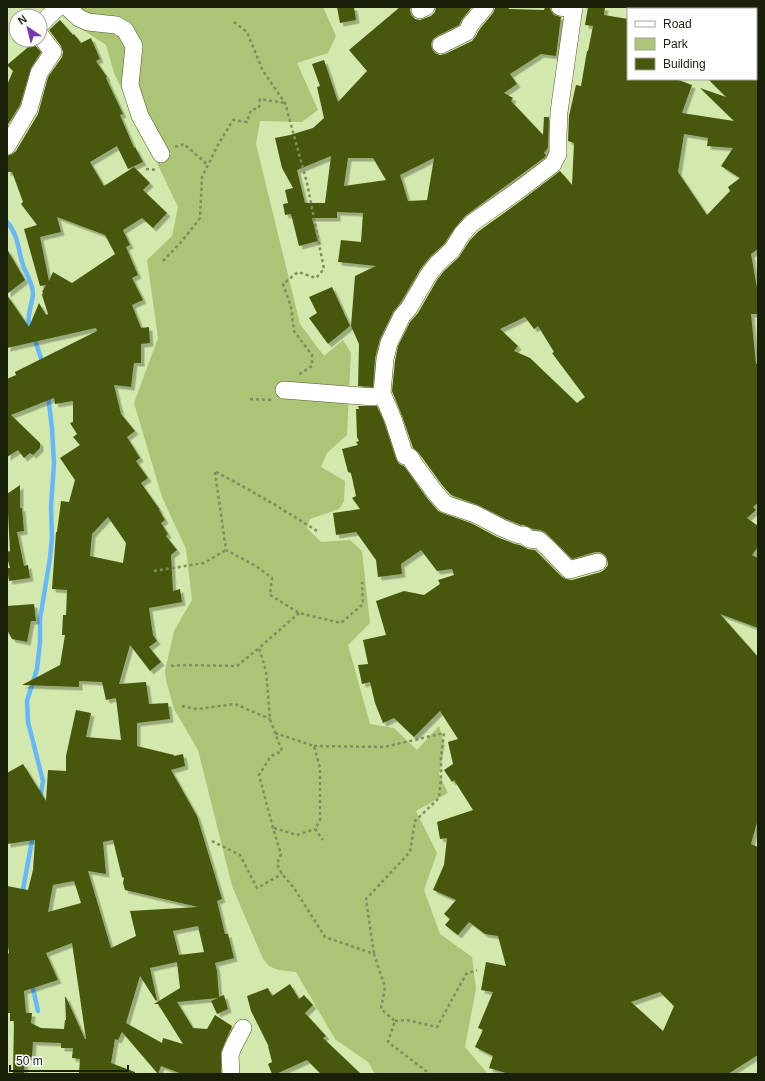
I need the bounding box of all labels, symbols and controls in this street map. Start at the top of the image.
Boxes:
north arrow [8,8,48,48]
legend [627,8,757,80]
text: N [16,13,29,27]
text: Road [663,17,692,31]
text: Park [663,37,689,51]
text: Building [663,57,706,71]
scale bar [10,1047,128,1073]
text: 50 m [16,1054,43,1068]

